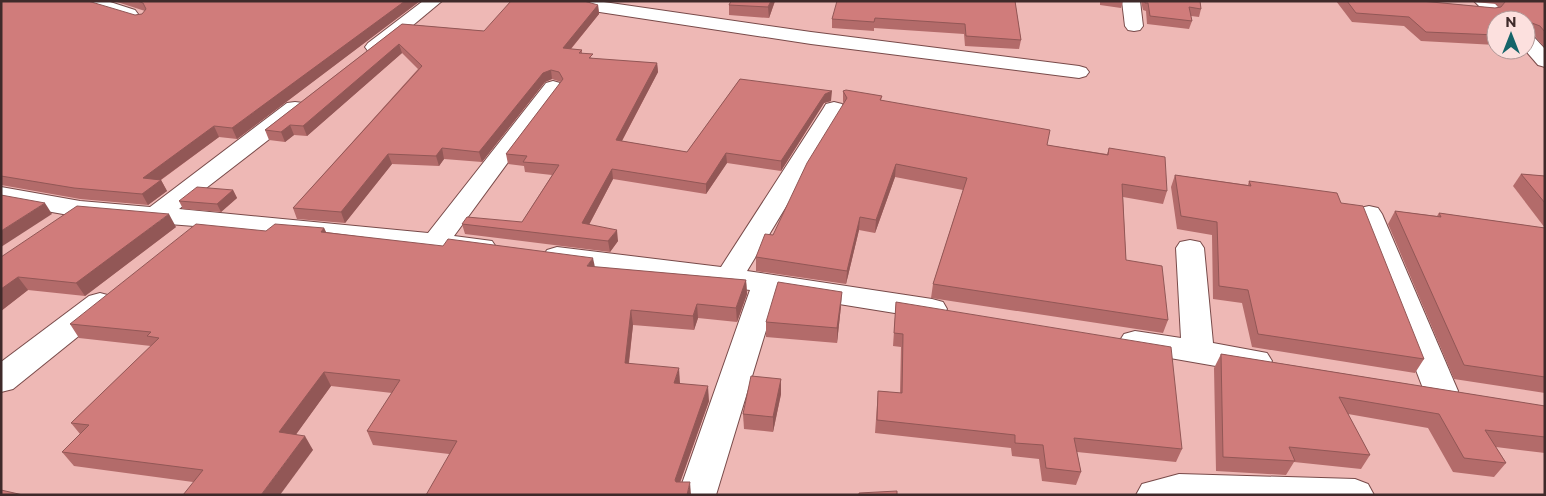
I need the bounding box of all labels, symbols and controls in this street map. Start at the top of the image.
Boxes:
north arrow [1486,10,1536,60]
text: N [1505,13,1517,31]

